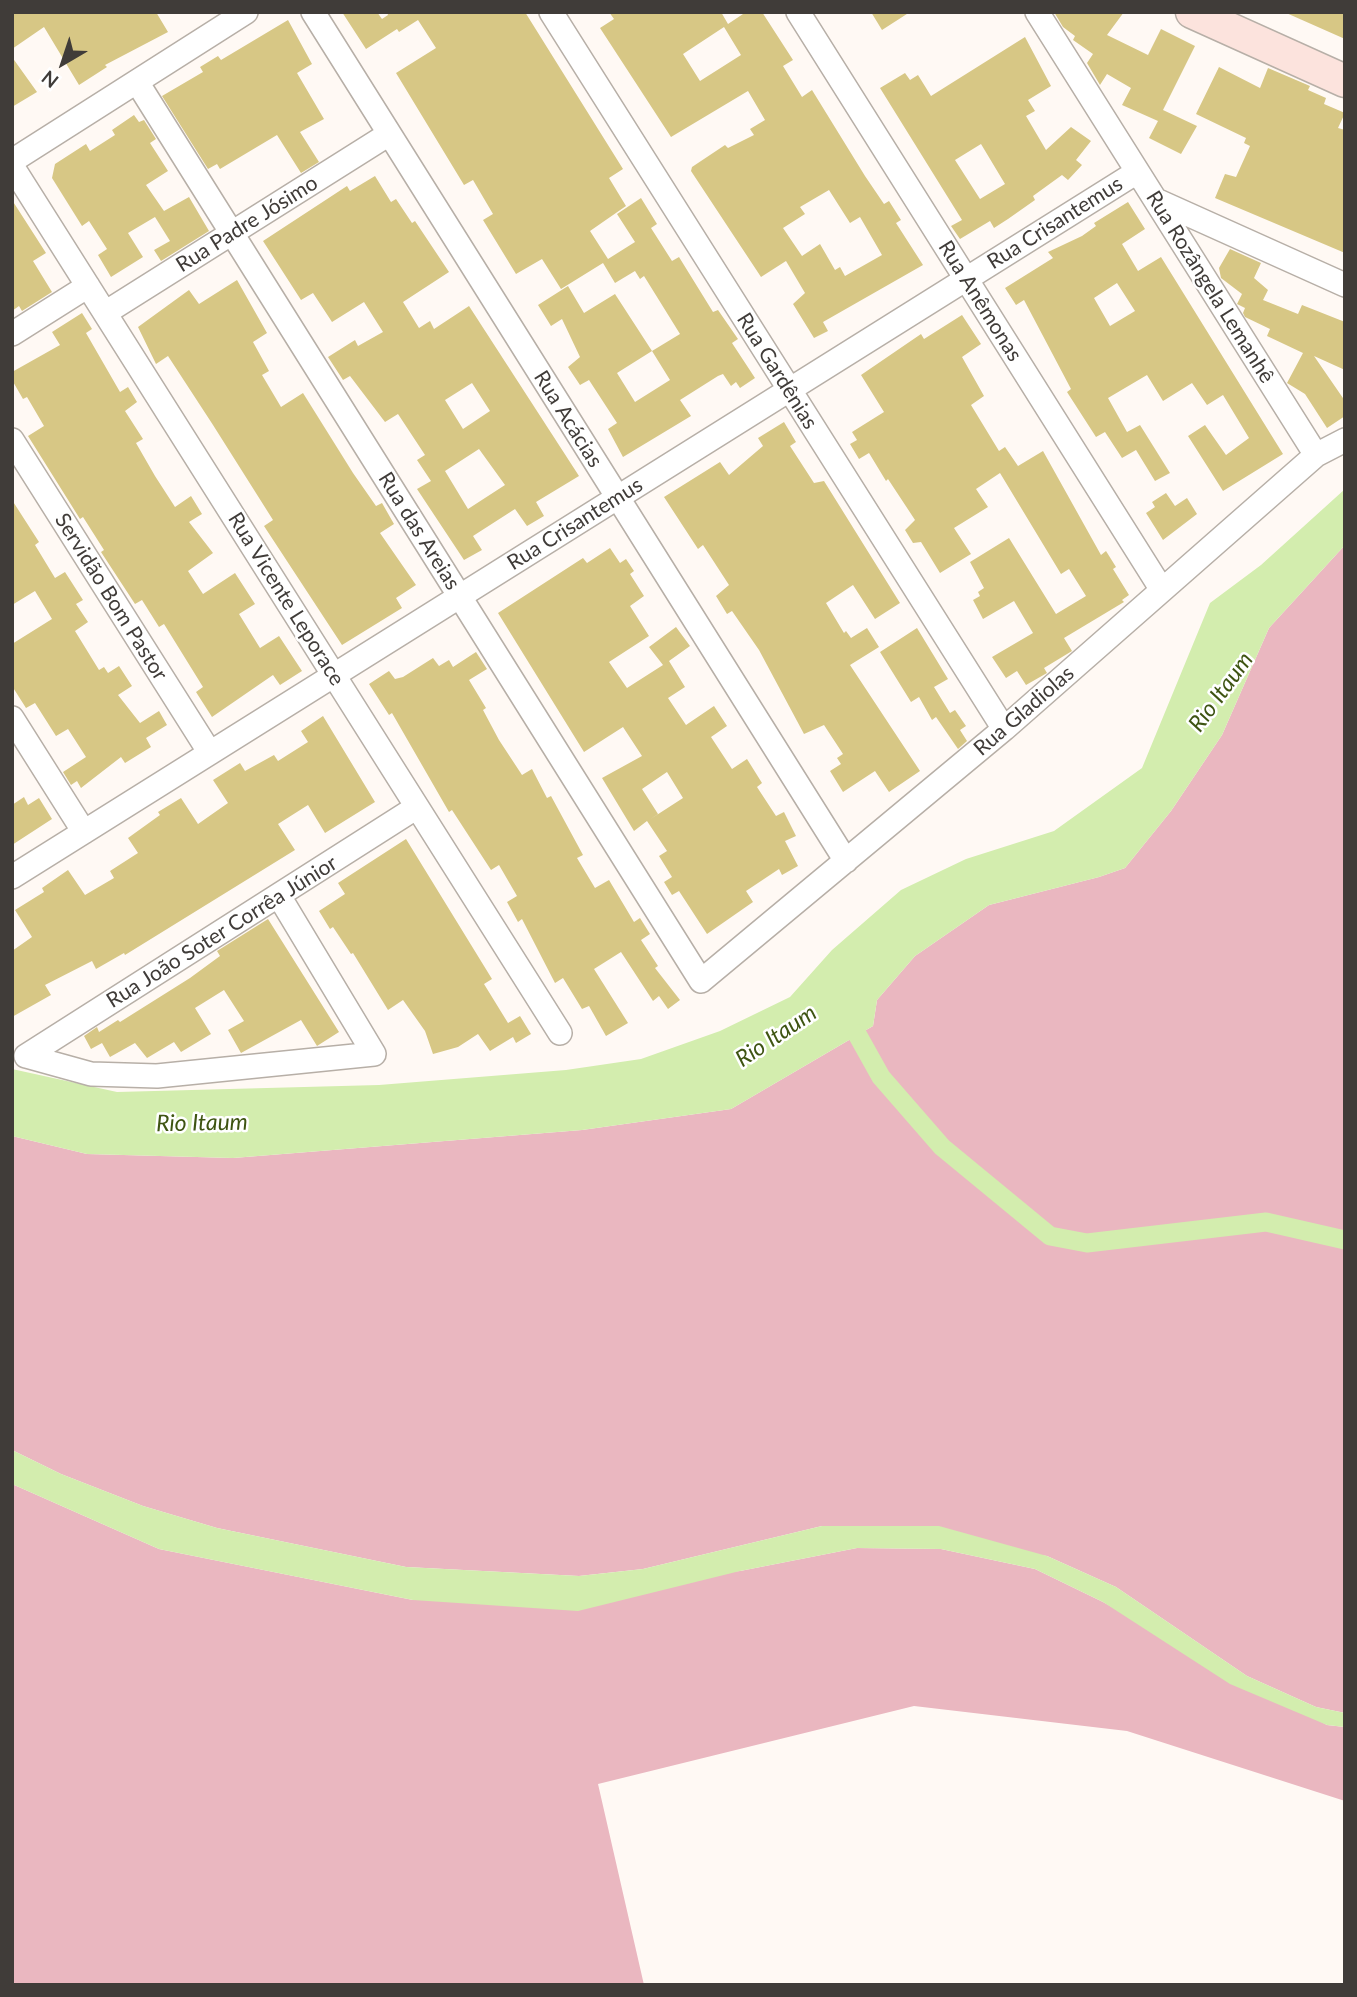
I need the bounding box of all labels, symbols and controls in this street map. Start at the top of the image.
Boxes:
north arrow [28,28,98,98]
text: N [37,66,62,93]
street label: Rua Padre Jósimo [172,170,322,278]
street label: Rua Crisantemus [983,171,1127,275]
street label: Rua Rozângela Lemanhê [1140,186,1280,388]
street label: Rua Anêmonas [933,236,1027,366]
street label: Rua Gardênias [731,308,823,434]
street label: Rua Acácias [528,366,608,472]
street label: Rua das Areias [373,468,465,594]
street label: Rua Crisantemus [503,472,647,576]
street label: Rua Vicente Leporace [222,508,350,690]
street label: Servidão Bom Pastor [49,509,173,685]
water label: Rio Itaum [1183,647,1259,737]
street label: Rua Gladiolas [969,661,1079,761]
street label: Rua João Soter Corrêa Júnior [102,851,342,1013]
water label: Rio Itaum [730,999,822,1073]
water label: Rio Itaum [156,1108,248,1138]

